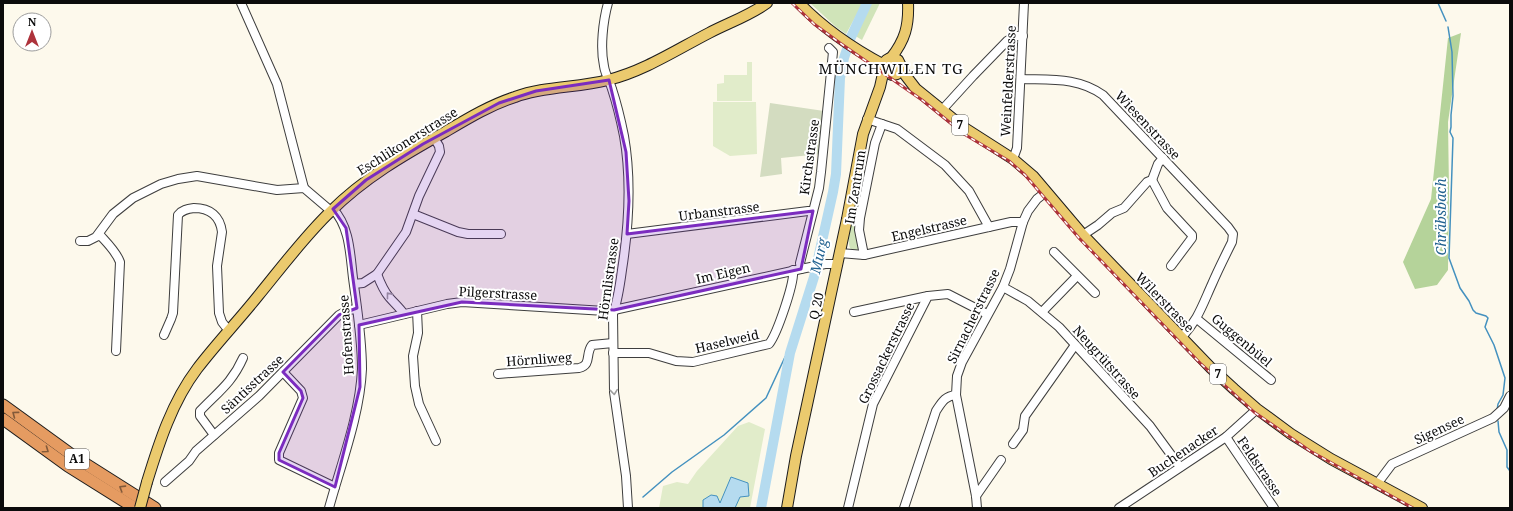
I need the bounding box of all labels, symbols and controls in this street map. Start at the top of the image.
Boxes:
north arrow [12,12,52,52]
text: N [28,14,37,29]
street label: Weinfelderstrasse [996,25,1020,137]
district label: MÜNCHWILEN TG [818,58,964,78]
street label: Wiesenstrasse [1111,87,1185,163]
street label: Eschlikonerstrasse [353,103,461,179]
road number: 7 [952,115,968,135]
street label: Kirchstrasse [795,118,823,196]
street label: Im Zentrum [840,149,870,225]
water label: Chräbsbach [1431,178,1450,256]
street label: Urbanstrasse [677,197,761,225]
street label: Engelstrasse [890,211,968,245]
water label: Murg [805,235,832,276]
street label: Hörnlistrasse [593,237,623,321]
street label: Im Eigen [694,258,752,288]
street label: Sirnacherstrasse [942,266,1004,366]
street label: Wilerstrasse [1132,268,1198,336]
street label: Pilgerstrasse [458,282,538,304]
street label: Q 20 [804,291,828,321]
one-way arrow [386,292,393,299]
street label: Hofenstrasse [334,294,358,376]
street label: Grossackerstrasse [854,299,918,407]
street label: Guggenbüel [1208,309,1276,371]
street label: Neugrütstrasse [1069,321,1145,403]
street label: Haselweid [693,325,761,357]
street label: Hörnliweg [506,348,572,370]
street label: Säntisstrasse [217,350,287,418]
road number: 7 [1210,364,1226,384]
one-way arrow [610,389,619,395]
street label: Sigensee [1411,410,1467,448]
one-way arrow [12,412,19,419]
street label: Buchenacker [1144,421,1222,481]
street label: Feldstrasse [1233,433,1287,499]
one-way arrow [42,445,49,453]
road number: A1 [65,449,89,469]
one-way arrow [119,485,126,492]

